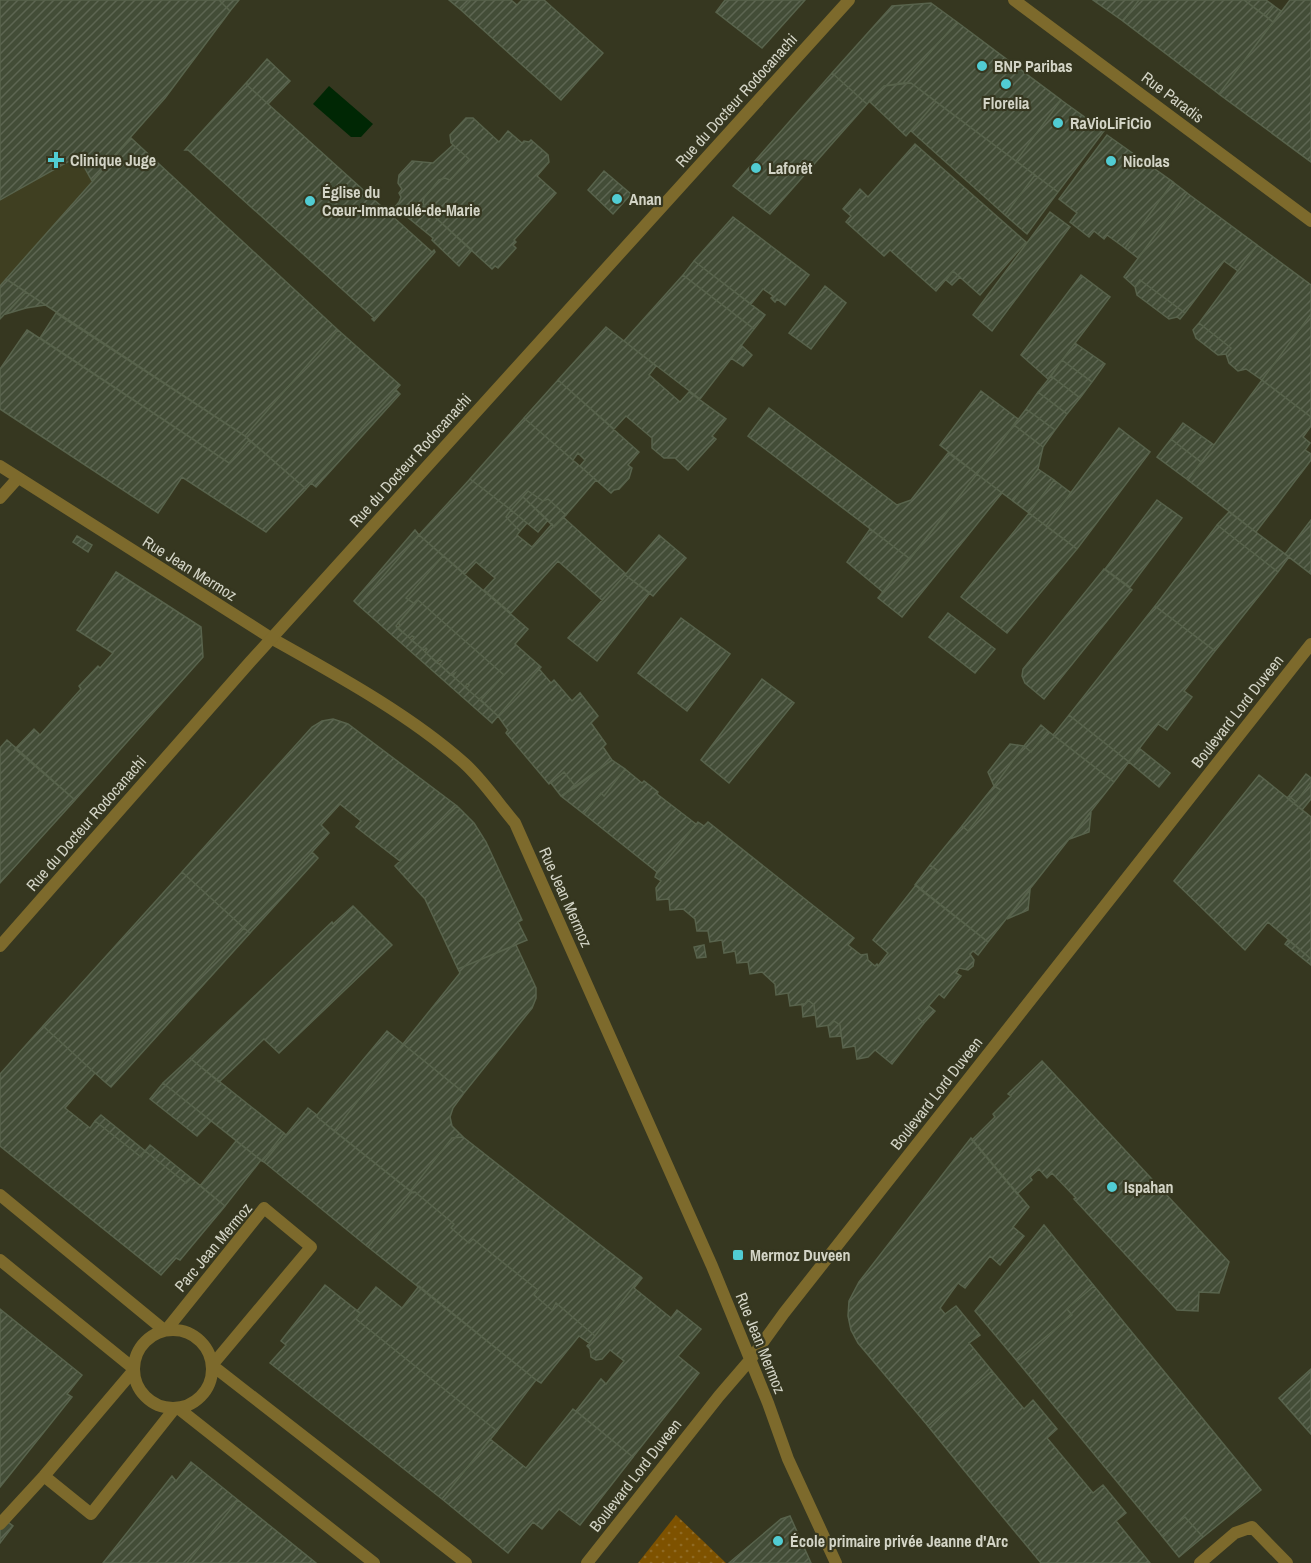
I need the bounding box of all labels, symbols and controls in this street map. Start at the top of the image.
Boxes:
street label: Rue du Docteur Rodocanachi [670,28,802,172]
place label: BNP Paribas [994,55,1073,77]
marker: BNP Paribas [975,59,989,73]
street label: Rue Paradis [1137,66,1209,128]
marker: Florelia [999,77,1013,91]
place label: Florelia [983,92,1030,114]
place label: RaVioLiFiCio [1070,112,1151,134]
marker: RaVioLiFiCio [1051,116,1065,130]
place label: Clinique Juge [70,149,156,171]
place label: Nicolas [1123,150,1170,172]
marker: Clinique Juge [47,151,65,169]
marker: Nicolas [1104,154,1118,168]
place label: Laforêt [768,157,813,179]
marker: Laforêt [749,161,763,175]
place label: Église du Cœur-Immaculé-de-Marie [322,181,480,221]
place label: Anan [629,188,662,210]
marker: Anan [610,192,624,206]
marker: Église du Cœur-Immaculé-de-Marie [303,194,317,208]
street label: Rue du Docteur Rodocanachi [344,388,476,532]
street label: Rue Jean Mermoz [139,530,242,606]
street label: Boulevard Lord Duveen [1186,650,1288,772]
street label: Rue du Docteur Rodocanachi [21,751,151,895]
street label: Rue Jean Mermoz [534,844,598,951]
street label: Boulevard Lord Duveen [885,1032,987,1154]
place label: Ispahan [1124,1176,1174,1198]
marker: Ispahan [1105,1180,1119,1194]
street label: Parc Jean Mermoz [169,1197,257,1296]
place label: Mermoz Duveen [750,1244,851,1266]
marker: Mermoz Duveen [731,1248,745,1262]
street label: Rue Jean Mermoz [731,1289,791,1397]
street label: Boulevard Lord Duveen [584,1414,686,1536]
place label: École primaire privée Jeanne d'Arc [790,1530,1008,1552]
marker: École primaire privée Jeanne d'Arc [771,1534,785,1548]

